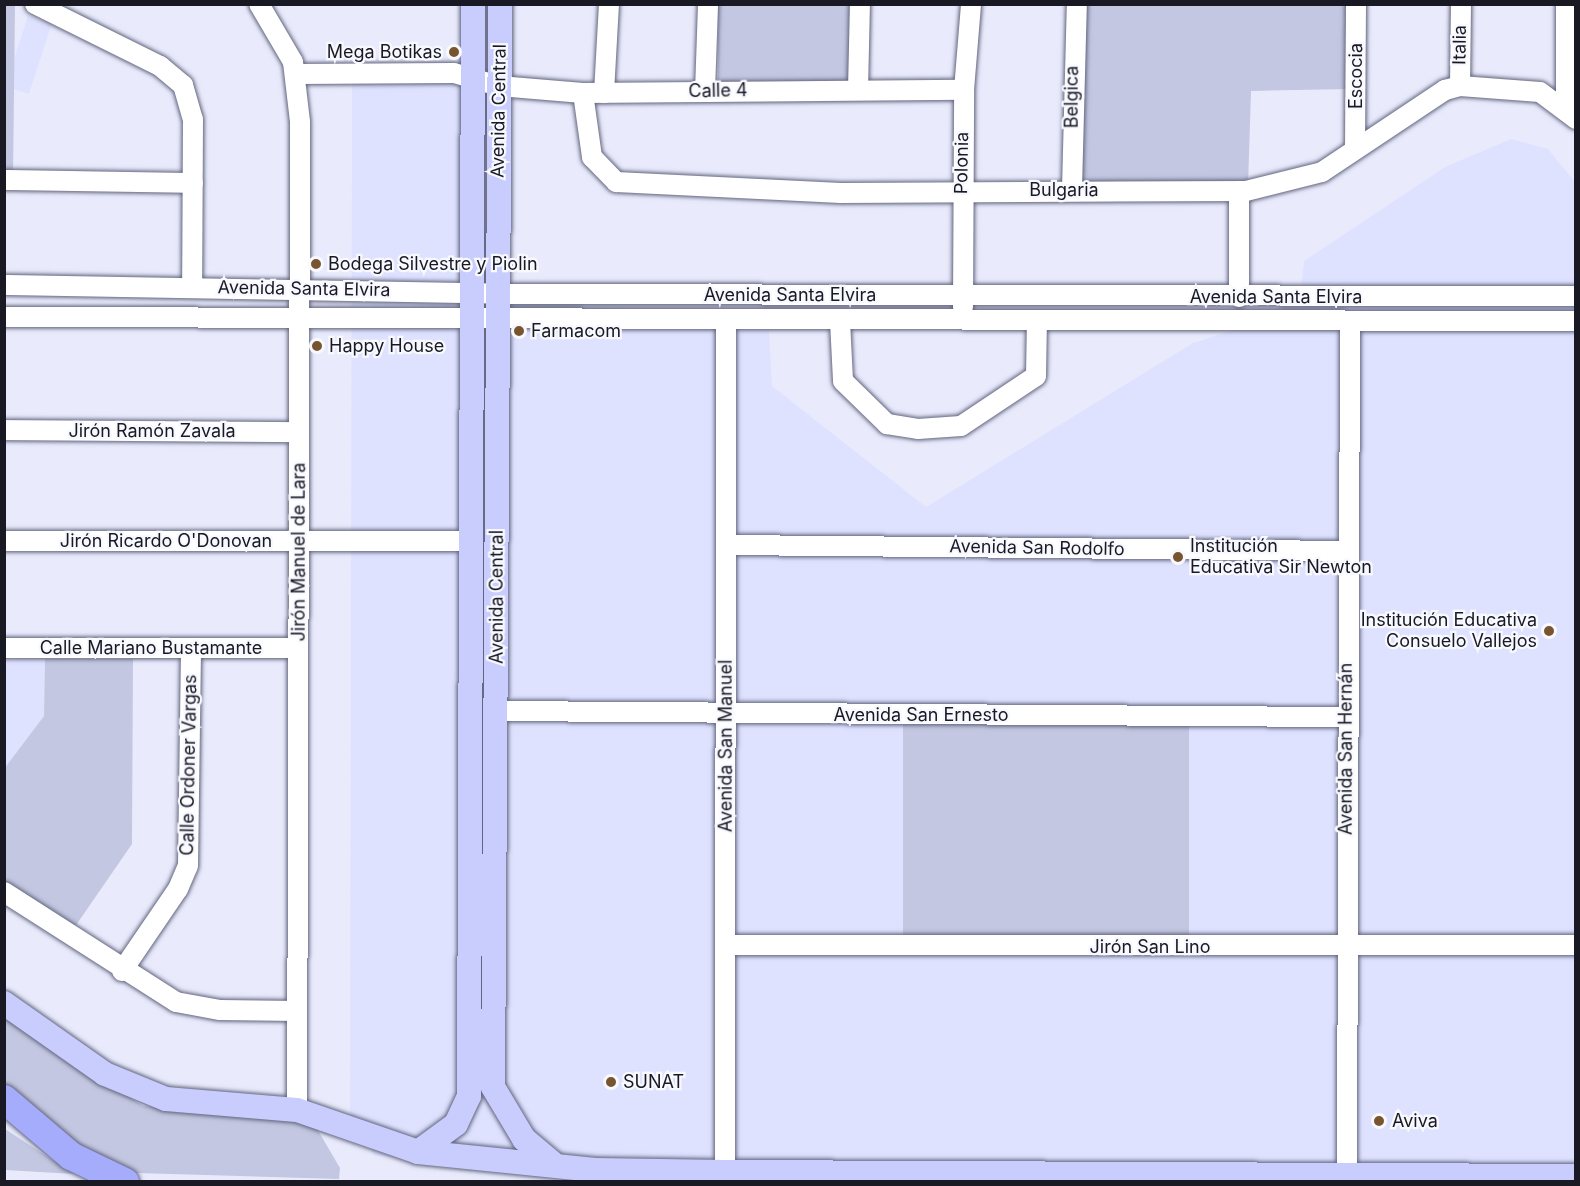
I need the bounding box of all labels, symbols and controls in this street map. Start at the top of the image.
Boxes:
street label: Italia [1449,25,1471,65]
place label: Mega Botikas [327,41,442,63]
street label: Escocia [1345,43,1367,109]
street label: Avenida Central [487,44,511,178]
marker: Mega Botikas [447,45,461,59]
street label: Belgica [1061,66,1083,128]
street label: Calle 4 [688,80,748,102]
street label: Polonia [951,132,973,194]
street label: Bulgaria [1029,179,1099,201]
place label: Bodega Silvestre y Piolin [328,253,538,275]
marker: Bodega Silvestre y Piolin [309,257,323,271]
street label: Avenida Santa Elvira [217,277,391,301]
street label: Avenida Santa Elvira [704,284,876,306]
street label: Avenida Santa Elvira [1190,286,1362,308]
place label: Farmacom [531,320,621,342]
marker: Farmacom [512,324,526,338]
place label: Happy House [329,335,444,357]
marker: Happy House [310,339,324,353]
street label: Jirón Ramón Zavala [68,420,236,442]
street label: Jirón Manuel de Lara [288,463,310,641]
street label: Jirón Ricardo O'Donovan [60,530,272,552]
street label: Avenida Central [486,530,508,664]
street label: Avenida San Rodolfo [949,536,1125,560]
place label: Institución Educativa Sir Newton [1190,536,1372,578]
marker: Institución Educativa Sir Newton [1171,550,1185,564]
place label: Institución Educativa Consuelo Vallejos [1361,610,1537,652]
marker: Institución Educativa Consuelo Vallejos [1542,624,1556,638]
street label: Calle Mariano Bustamante [40,637,262,659]
street label: Avenida San Manuel [715,660,737,832]
street label: Avenida San Hernán [1335,663,1357,835]
street label: Calle Ordoner Vargas [177,674,201,856]
street label: Avenida San Ernesto [833,704,1009,726]
street label: Jirón San Lino [1090,936,1210,958]
place label: SUNAT [623,1071,684,1093]
marker: SUNAT [604,1075,618,1089]
place label: Aviva [1392,1110,1438,1132]
marker: Aviva [1370,1112,1388,1130]

